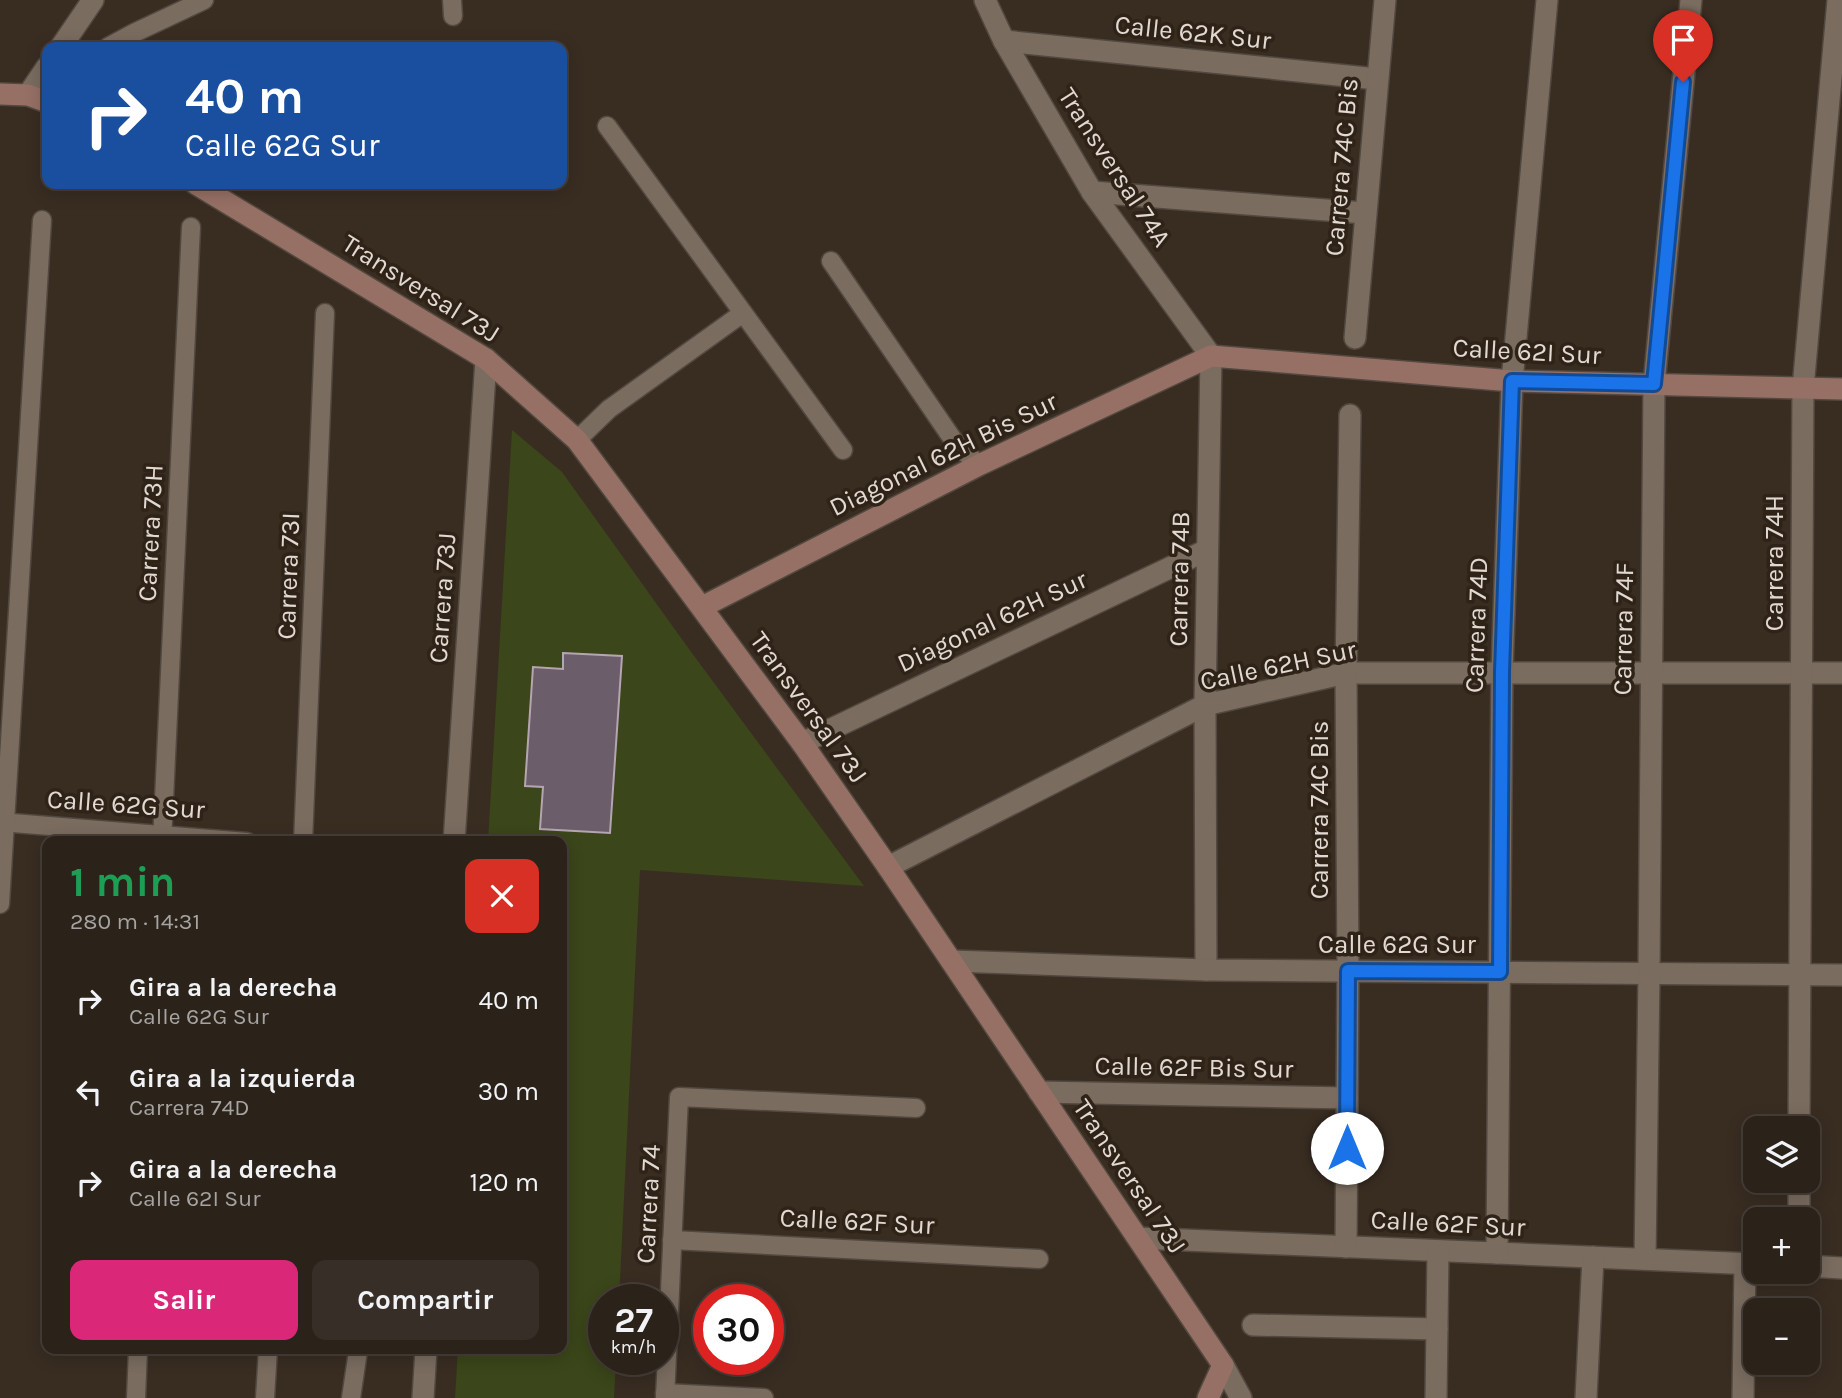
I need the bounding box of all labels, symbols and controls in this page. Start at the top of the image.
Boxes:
street label: Calle 62K Sur [1113,9,1273,56]
pin [1653,10,1713,82]
icon: arrive [1664,21,1702,59]
text: 40 m [185,68,304,125]
icon: right [70,70,161,161]
street label: Carrera 74C Bis [1318,77,1365,257]
street label: Transversal 74A [1052,82,1177,253]
text: Calle 62G Sur [185,127,380,164]
street label: Transversal 73J [336,228,505,349]
street label: Calle 62I Sur [1452,332,1603,371]
street label: Diagonal 62H Bis Sur [824,386,1063,523]
street label: Carrera 73H [131,464,170,602]
street label: Carrera 74H [1759,495,1790,631]
street label: Carrera 74B [1163,511,1196,647]
street label: Carrera 73I [271,512,306,640]
street label: Carrera 73J [422,532,463,664]
street label: Carrera 74D [1459,556,1494,694]
street label: Carrera 74F [1607,562,1640,696]
street label: Diagonal 62H Sur [892,564,1093,679]
street label: Transversal 73J [743,626,874,789]
street label: Calle 62H Sur [1197,634,1360,697]
street label: Carrera 74C Bis [1304,721,1335,899]
street label: Calle 62G Sur [46,784,206,826]
text: 1 min [70,857,175,907]
button: close [465,859,539,933]
text: 280 m · 14:31 [70,908,200,935]
street label: Calle 62G Sur [1318,929,1477,960]
text: Gira a la derecha [129,972,338,1003]
icon: right [70,982,108,1020]
text: 40 m [479,985,539,1016]
text: Calle 62G Sur [129,1003,269,1030]
street label: Calle 62F Bis Sur [1094,1050,1294,1085]
text: Gira a la izquierda [129,1063,356,1094]
icon: left [70,1073,108,1111]
text: 30 m [478,1076,539,1107]
street label: Transversal 73J [1067,1093,1193,1259]
text: Carrera 74D [129,1094,249,1121]
position arrow [1310,1111,1384,1185]
map controls [1743,1116,1820,1375]
button: layers [1743,1116,1820,1193]
street label: Carrera 74 [630,1144,667,1264]
text: Gira a la derecha [129,1154,338,1185]
icon: right [70,1164,108,1202]
text: 120 m [469,1167,539,1198]
text: Calle 62I Sur [129,1185,260,1212]
street label: Calle 62F Sur [779,1202,936,1241]
street label: Calle 62F Sur [1370,1204,1527,1243]
button: + [1743,1207,1820,1284]
button: Salir [70,1260,298,1340]
button: Compartir [312,1260,539,1340]
speed limit sign: 30 [693,1284,784,1375]
button: − [1743,1298,1820,1375]
text: 27 [614,1300,653,1341]
text: km/h [611,1336,656,1358]

